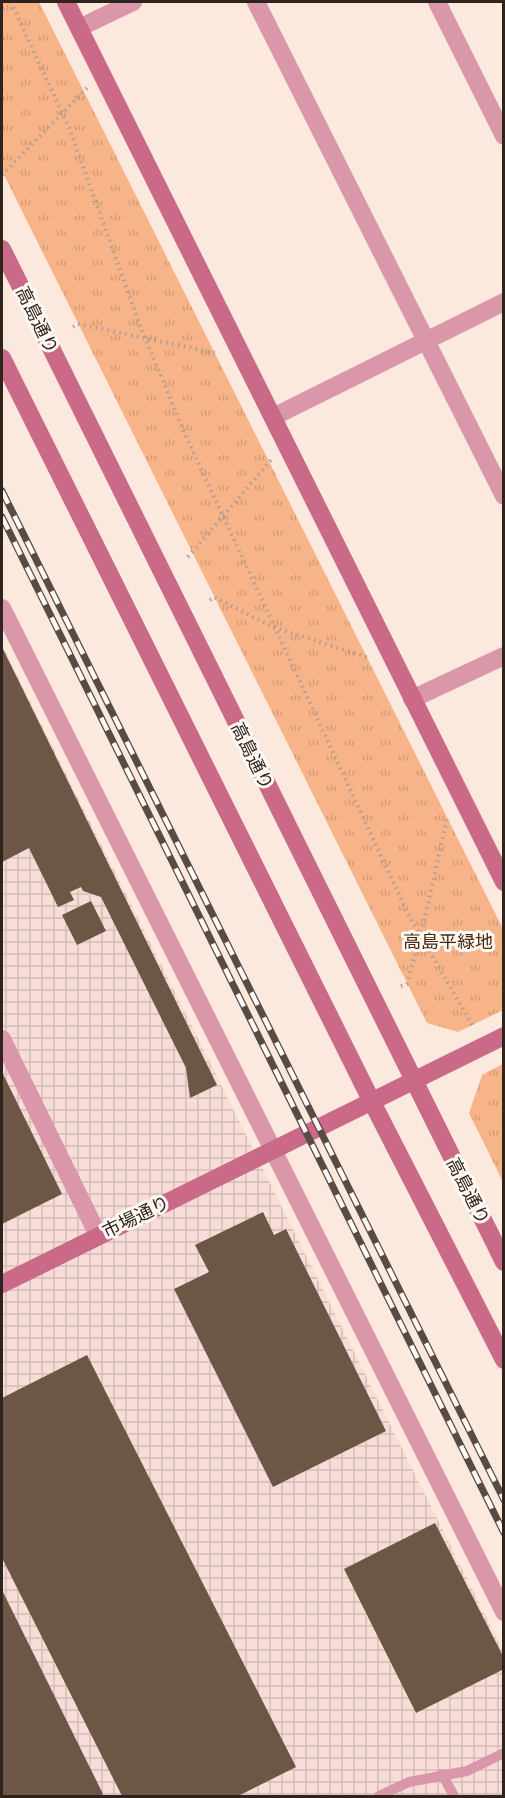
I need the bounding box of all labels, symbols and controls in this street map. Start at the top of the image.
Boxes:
street label: 高島通り [11,282,64,357]
street label: 高島通り [226,718,279,793]
park label: 高島平緑地 [403,930,493,953]
street label: 高島通り [442,1153,495,1228]
street label: 市場通り [98,1190,173,1243]

